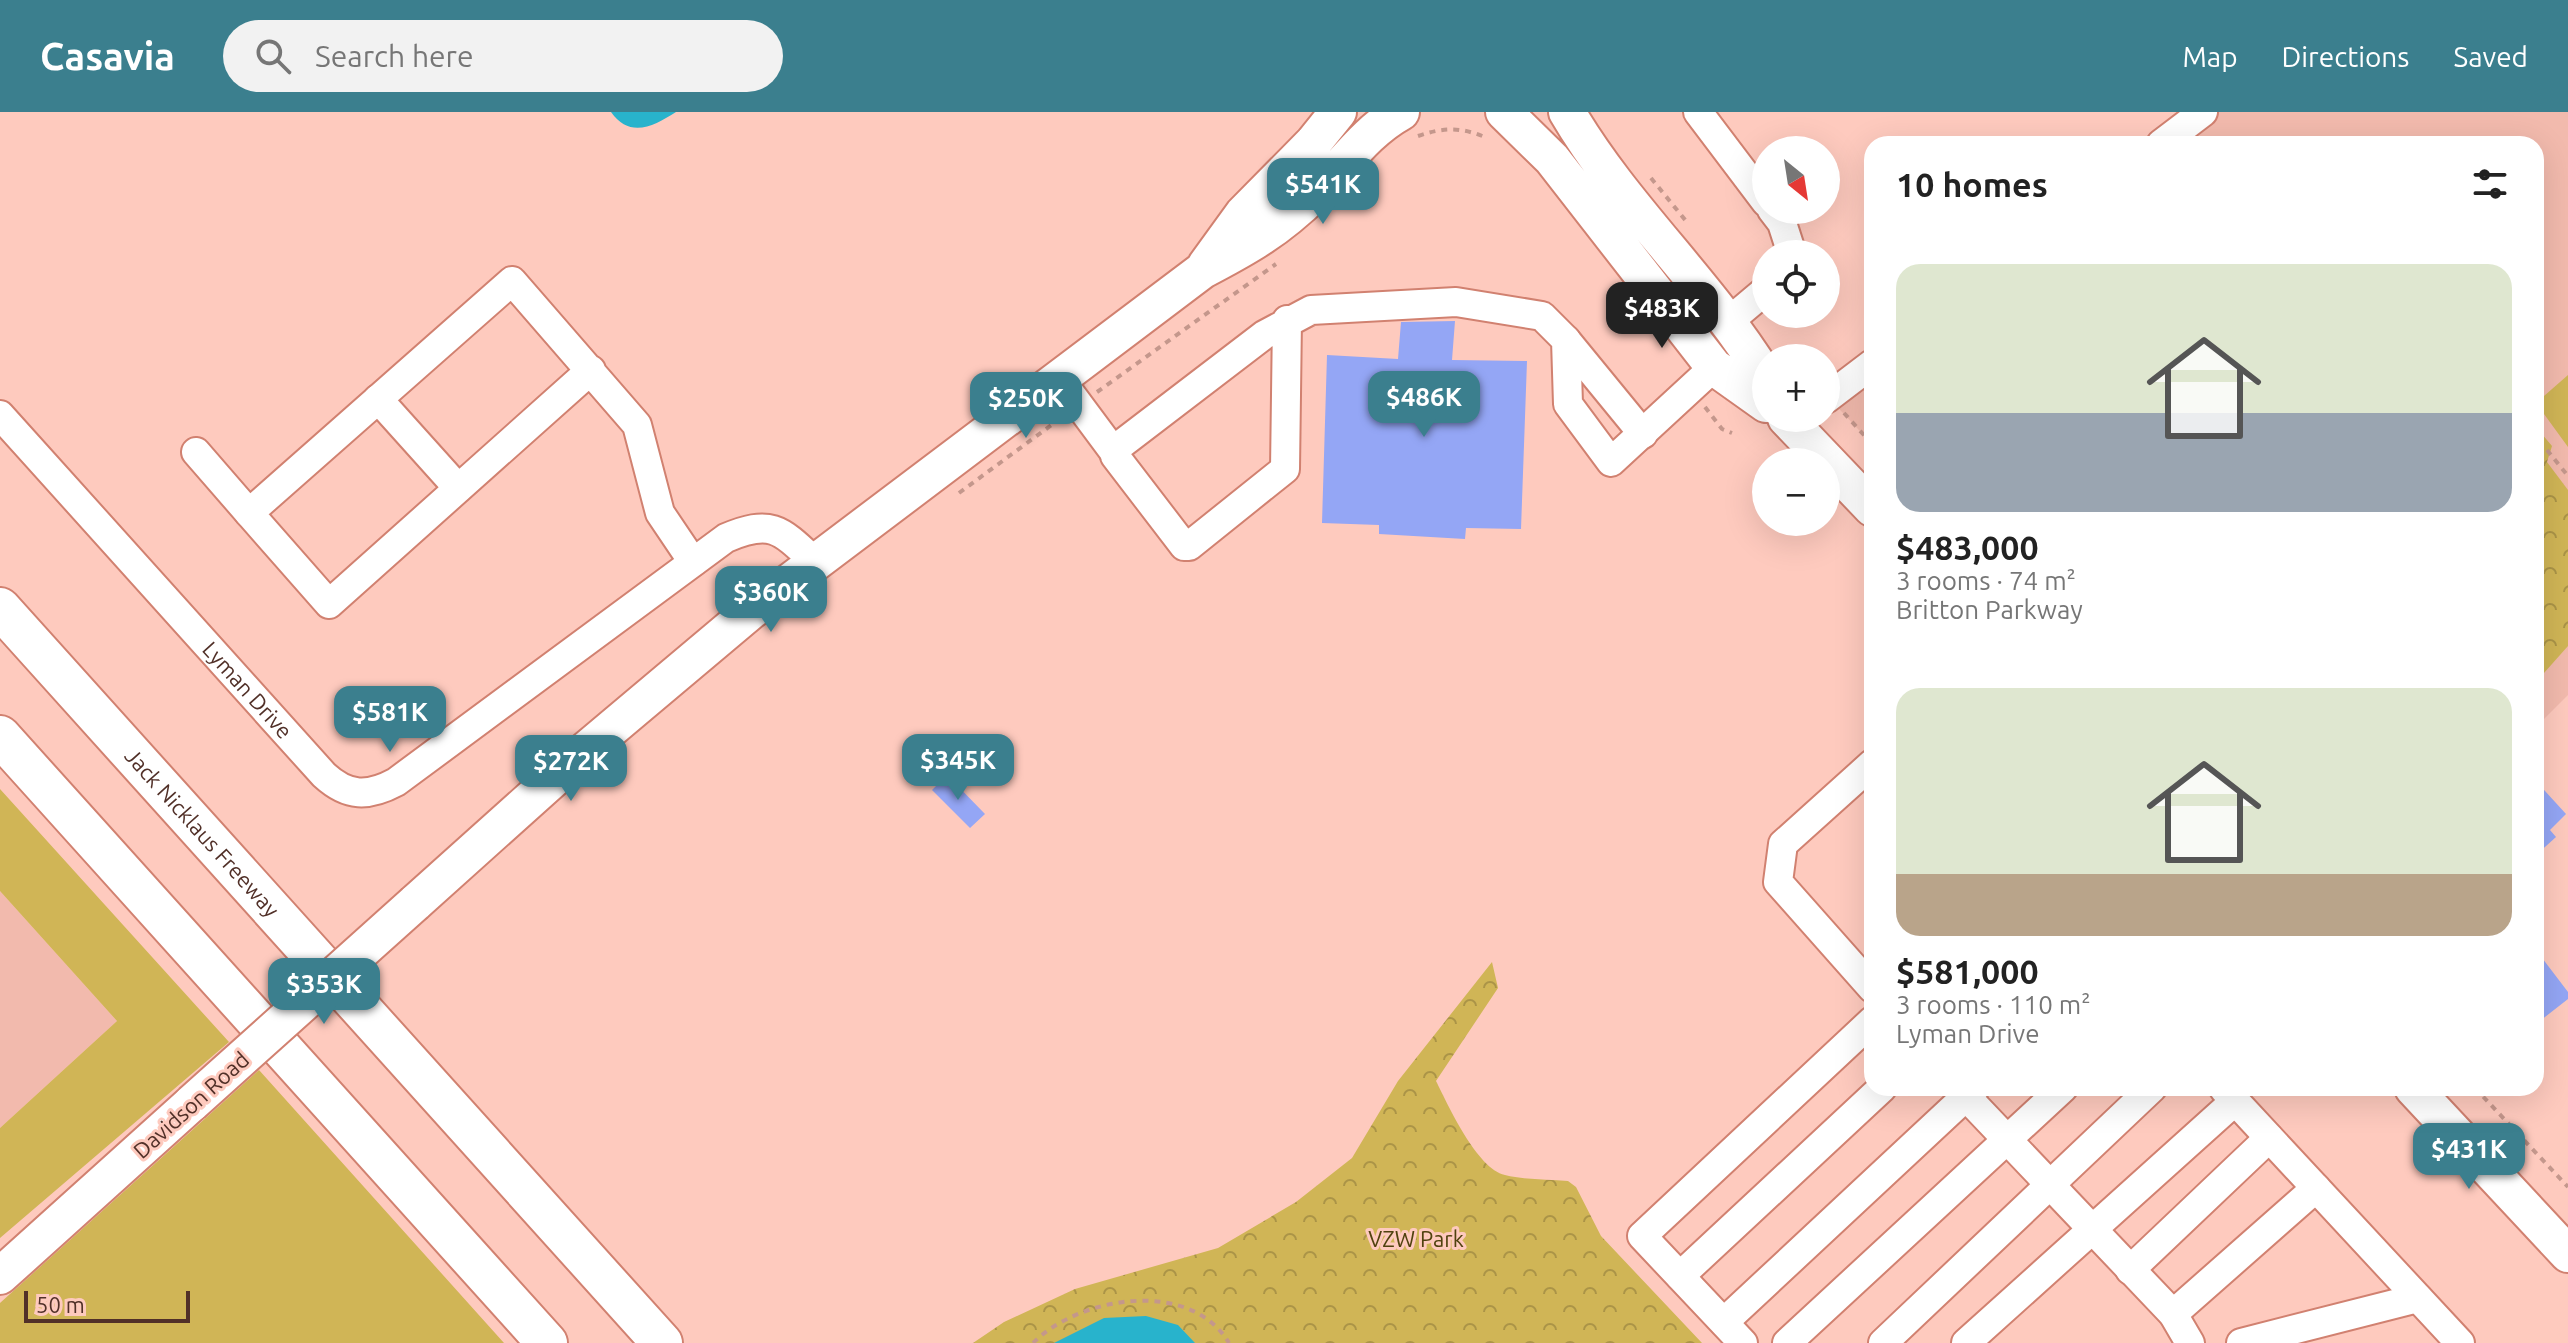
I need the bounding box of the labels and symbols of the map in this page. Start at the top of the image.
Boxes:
north arrow [1752,136,1840,224]
pin: $541K [1267,158,1379,226]
pin: $483K [1606,282,1718,350]
pin: $486K [1368,371,1480,439]
pin: $250K [970,372,1082,440]
pin: $360K [715,566,827,634]
street label: Lyman Drive [198,636,298,743]
pin: $581K [334,686,446,754]
pin: $345K [902,734,1014,802]
pin: $272K [515,735,627,803]
street label: Jack Nicklaus Freeway [120,743,285,922]
pin: $353K [268,958,380,1026]
street label: Davidson Road [128,1046,253,1163]
pin: $431K [2413,1123,2525,1191]
park label: VZW Park [1368,1226,1464,1251]
scale bar [24,1287,190,1323]

